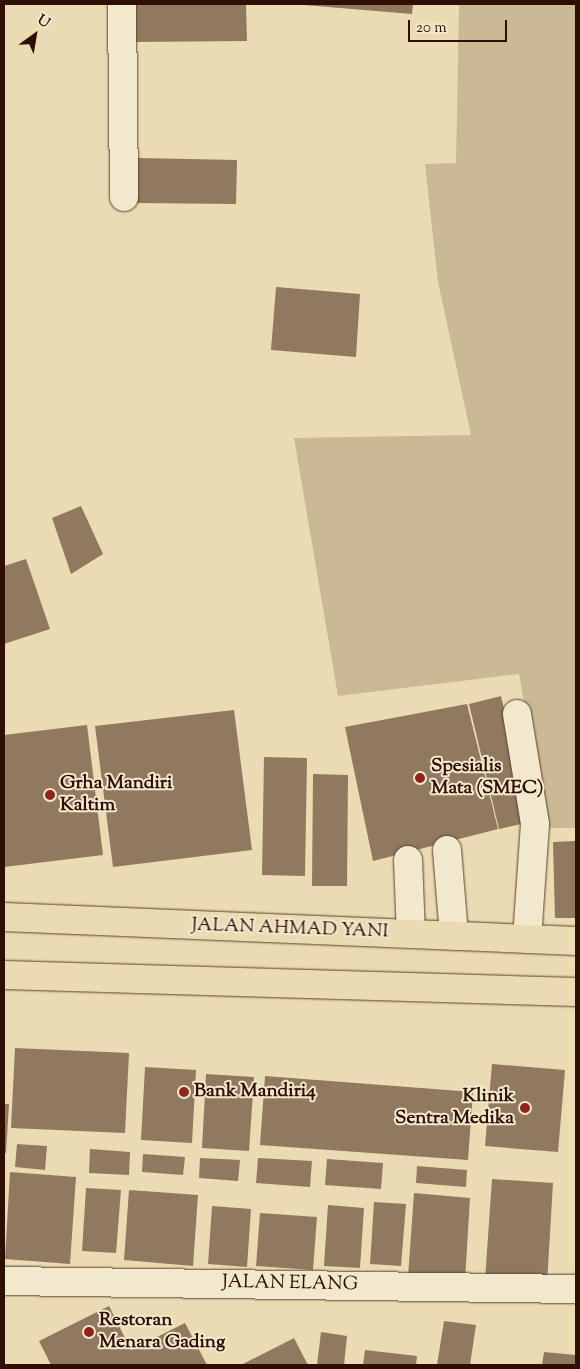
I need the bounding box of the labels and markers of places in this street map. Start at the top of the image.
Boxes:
place label: Spesialis Mata (SMEC) [431,756,543,800]
marker: Spesialis Mata (SMEC) [413,771,427,785]
place label: Grha Mandiri Kaltim [60,773,172,817]
marker: Grha Mandiri Kaltim [44,789,56,801]
place label: Bank Mandiri4 [194,1081,316,1103]
marker: Bank Mandiri4 [178,1086,190,1098]
place label: Klinik Sentra Medika [395,1086,514,1130]
marker: Klinik Sentra Medika [518,1101,532,1115]
place label: Restoran Menara Gading [99,1310,225,1354]
marker: Restoran Menara Gading [83,1326,95,1338]

